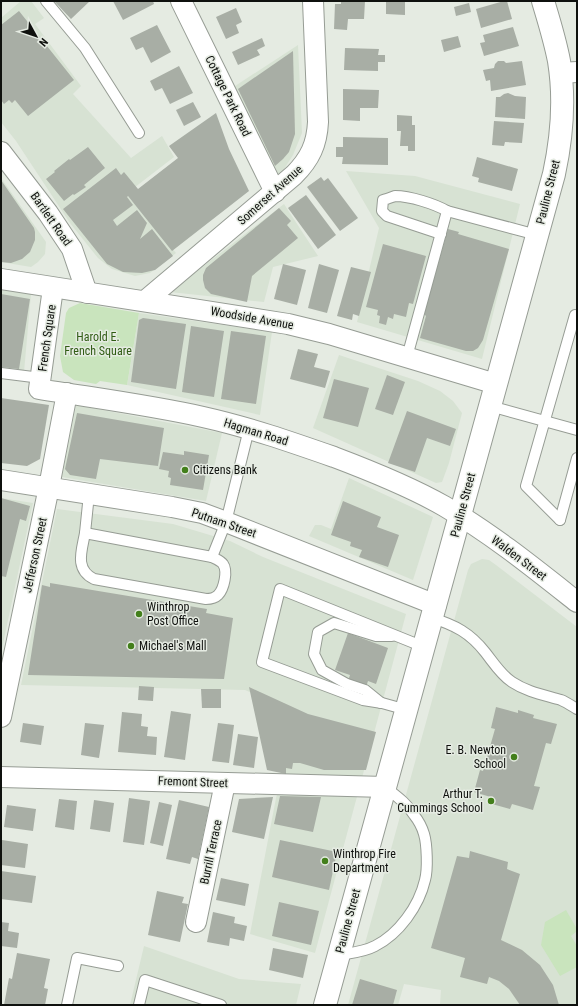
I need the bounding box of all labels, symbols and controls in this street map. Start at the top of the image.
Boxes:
north arrow [16,16,56,56]
text: N [36,35,50,49]
street label: Cottage Park Road [202,53,254,139]
street label: Pauline Street [533,158,563,226]
street label: Somerset Avenue [235,162,306,228]
street label: Bartlett Road [27,190,75,248]
street label: French Square [35,303,59,372]
street label: Woodside Avenue [209,304,295,332]
park label: Harold E. French Square [64,330,132,358]
street label: Hagman Road [222,416,290,448]
place label: Citizens Bank [193,463,258,477]
marker: Citizens Bank [180,465,190,475]
street label: Pauline Street [448,471,478,539]
street label: Putnam Street [190,505,259,541]
street label: Jefferson Street [20,516,50,594]
street label: Walden Street [489,533,550,584]
place label: Winthrop Post Office [147,600,199,628]
marker: Winthrop Post Office [134,609,144,619]
place label: Michael's Mall [139,639,206,653]
marker: Michael's Mall [126,641,136,651]
place label: E. B. Newton School [446,743,506,771]
marker: E. B. Newton School [509,752,519,762]
street label: Fremont Street [158,774,229,790]
place label: Arthur T. Cummings School [397,787,483,815]
marker: Arthur T. Cummings School [486,796,496,806]
street label: Burrill Terrace [197,818,225,886]
place label: Winthrop Fire Department [333,847,396,875]
marker: Winthrop Fire Department [320,856,330,866]
street label: Pauline Street [333,887,363,955]

